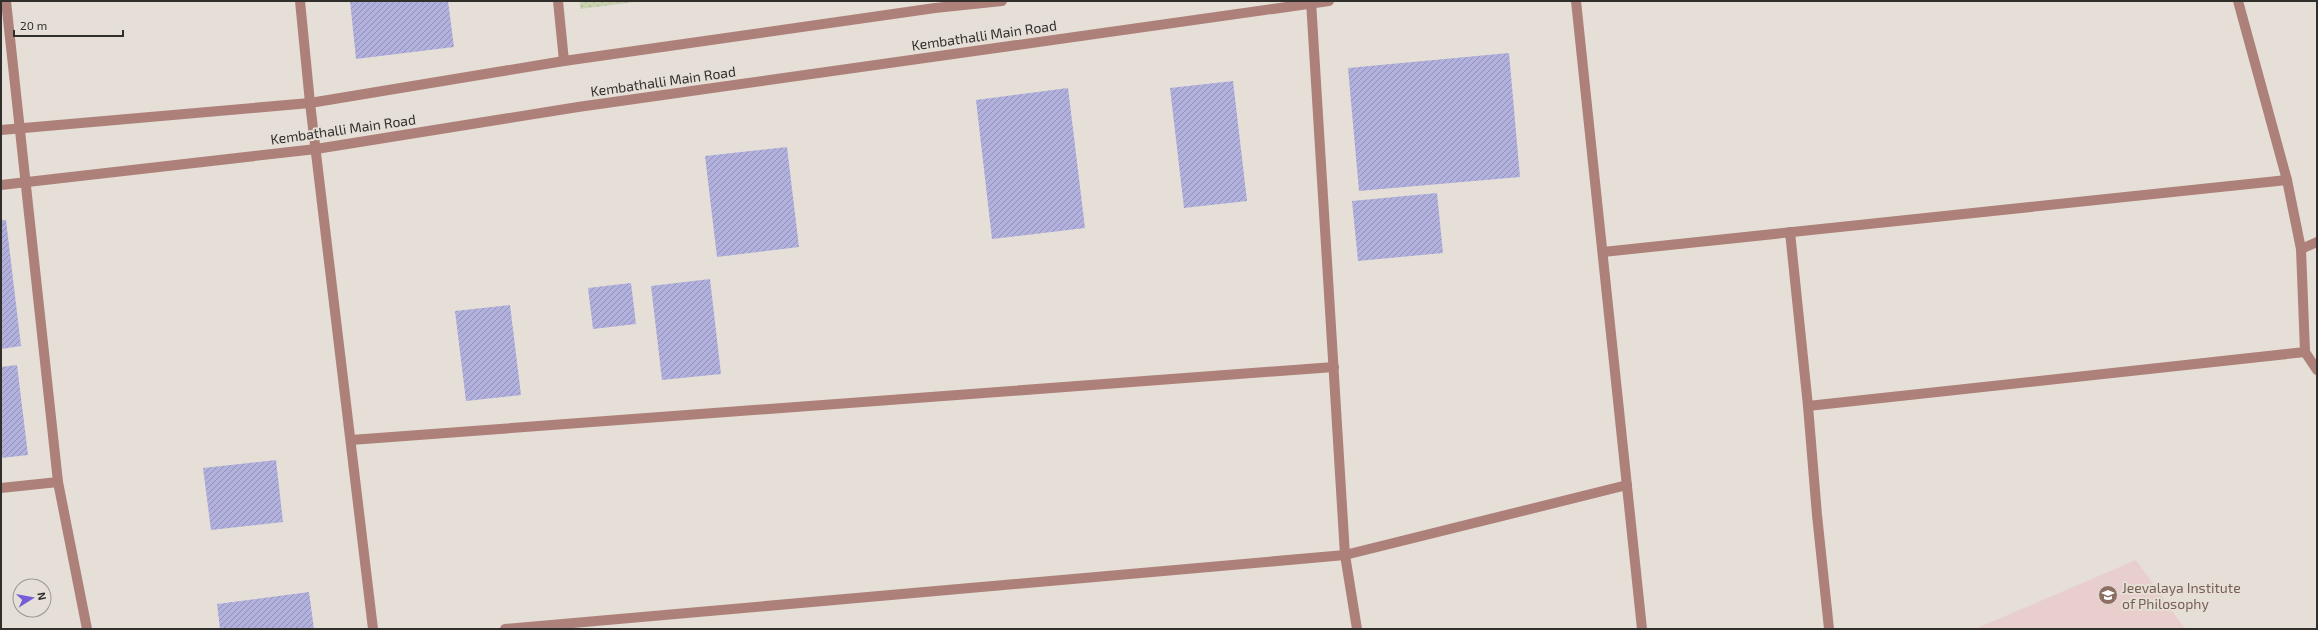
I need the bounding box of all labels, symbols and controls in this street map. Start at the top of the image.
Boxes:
scale bar [14,12,123,38]
street label: Kembathalli Main Road [910,16,1058,54]
text: 20 m [20,18,47,32]
street label: Kembathalli Main Road [589,62,737,100]
street label: Kembathalli Main Road [269,110,417,148]
north arrow [12,578,52,618]
place label: Jeevalaya Institute of Philosophy [2122,579,2241,612]
school or university icon: Jeevalaya Institute of Philosophy [2097,584,2119,606]
text: N [35,591,49,601]

